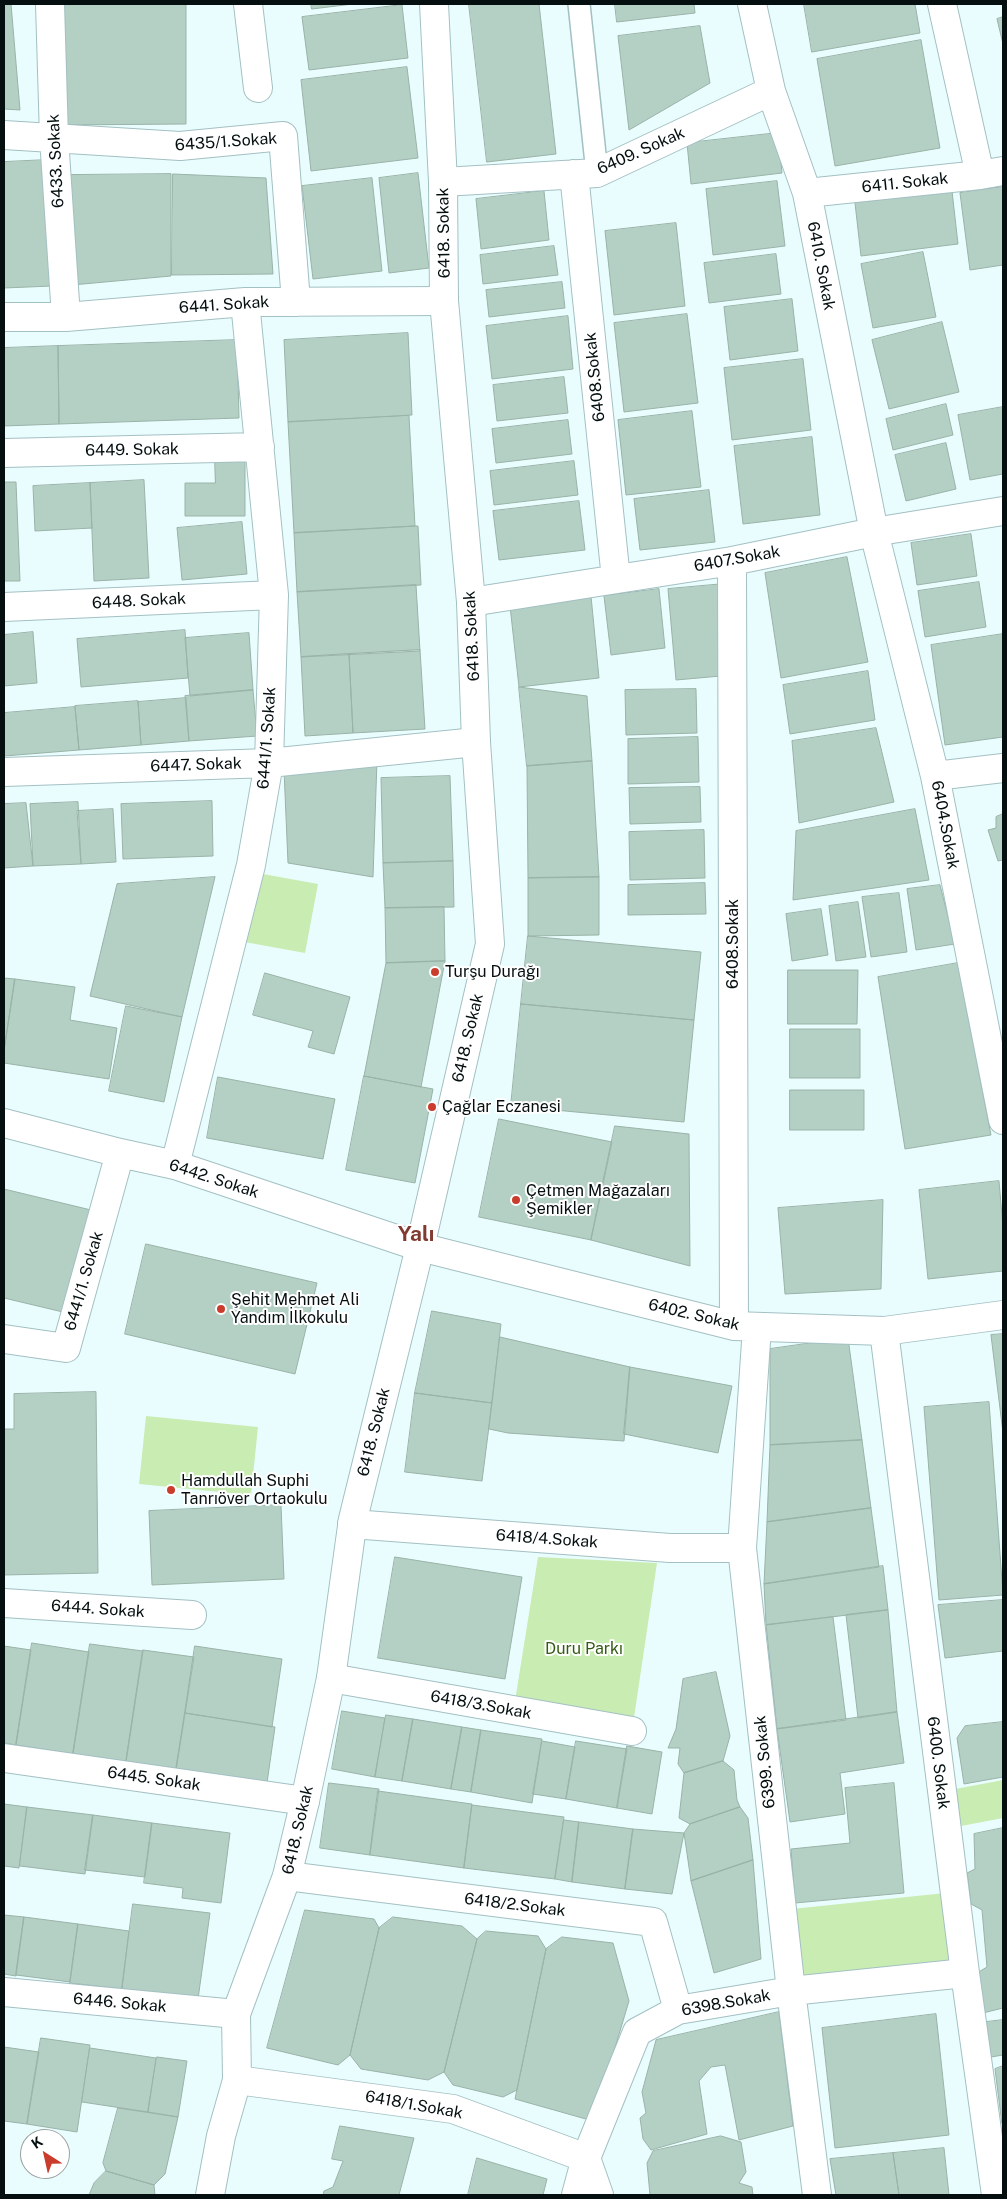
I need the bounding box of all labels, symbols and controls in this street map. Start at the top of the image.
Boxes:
street label: 6433. Sokak [44,114,68,208]
street label: 6409. Sokak [594,123,688,179]
street label: 6435/1.Sokak [174,129,278,155]
street label: 6411. Sokak [861,169,949,197]
street label: 6418. Sokak [434,187,454,279]
street label: 6410. Sokak [803,220,839,312]
street label: 6441. Sokak [178,292,270,318]
street label: 6408.Sokak [581,331,609,423]
street label: 6449. Sokak [85,440,179,460]
street label: 6407.Sokak [692,542,782,576]
street label: 6448. Sokak [91,589,187,613]
street label: 6418. Sokak [460,590,484,682]
street label: 6441/1. Sokak [254,686,280,790]
street label: 6447. Sokak [150,754,242,776]
street label: 6404.Sokak [927,779,963,871]
street label: 6408.Sokak [723,899,743,989]
place label: Turşu Durağı [445,962,540,982]
marker: Turşu Durağı [429,966,441,978]
street label: 6418. Sokak [448,992,488,1084]
place label: Çağlar Eczanesi [442,1097,561,1117]
marker: Çağlar Eczanesi [426,1101,438,1113]
street label: 6442. Sokak [167,1155,261,1203]
place label: Çetmen Mağazaları Şemikler [526,1181,670,1219]
marker: Çetmen Mağazaları Şemikler [510,1194,522,1206]
district label: Yalı [398,1222,434,1248]
street label: 6441/1. Sokak [61,1229,107,1333]
place label: Şehit Mehmet Ali Yandım İlkokulu [231,1290,359,1328]
street label: 6402. Sokak [646,1295,742,1335]
marker: Şehit Mehmet Ali Yandım İlkokulu [215,1303,227,1315]
street label: 6418. Sokak [354,1386,394,1478]
place label: Hamdullah Suphi Tanrıöver Ortaokulu [181,1471,328,1509]
marker: Hamdullah Suphi Tanrıöver Ortaokulu [165,1484,177,1496]
street label: 6418/4.Sokak [495,1526,599,1552]
street label: 6444. Sokak [50,1596,146,1622]
park label: Duru Parkı [545,1639,623,1659]
street label: 6418/3.Sokak [429,1687,533,1723]
street label: 6399. Sokak [751,1714,779,1810]
street label: 6400. Sokak [923,1716,953,1810]
street label: 6445. Sokak [106,1763,202,1795]
street label: 6418. Sokak [278,1784,318,1876]
street label: 6418/2.Sokak [463,1889,567,1921]
street label: 6398.Sokak [680,1986,772,2020]
street label: 6446. Sokak [72,1989,168,2017]
street label: 6418/1.Sokak [364,2087,464,2123]
north arrow [20,2129,70,2179]
text: K [28,2133,46,2152]

